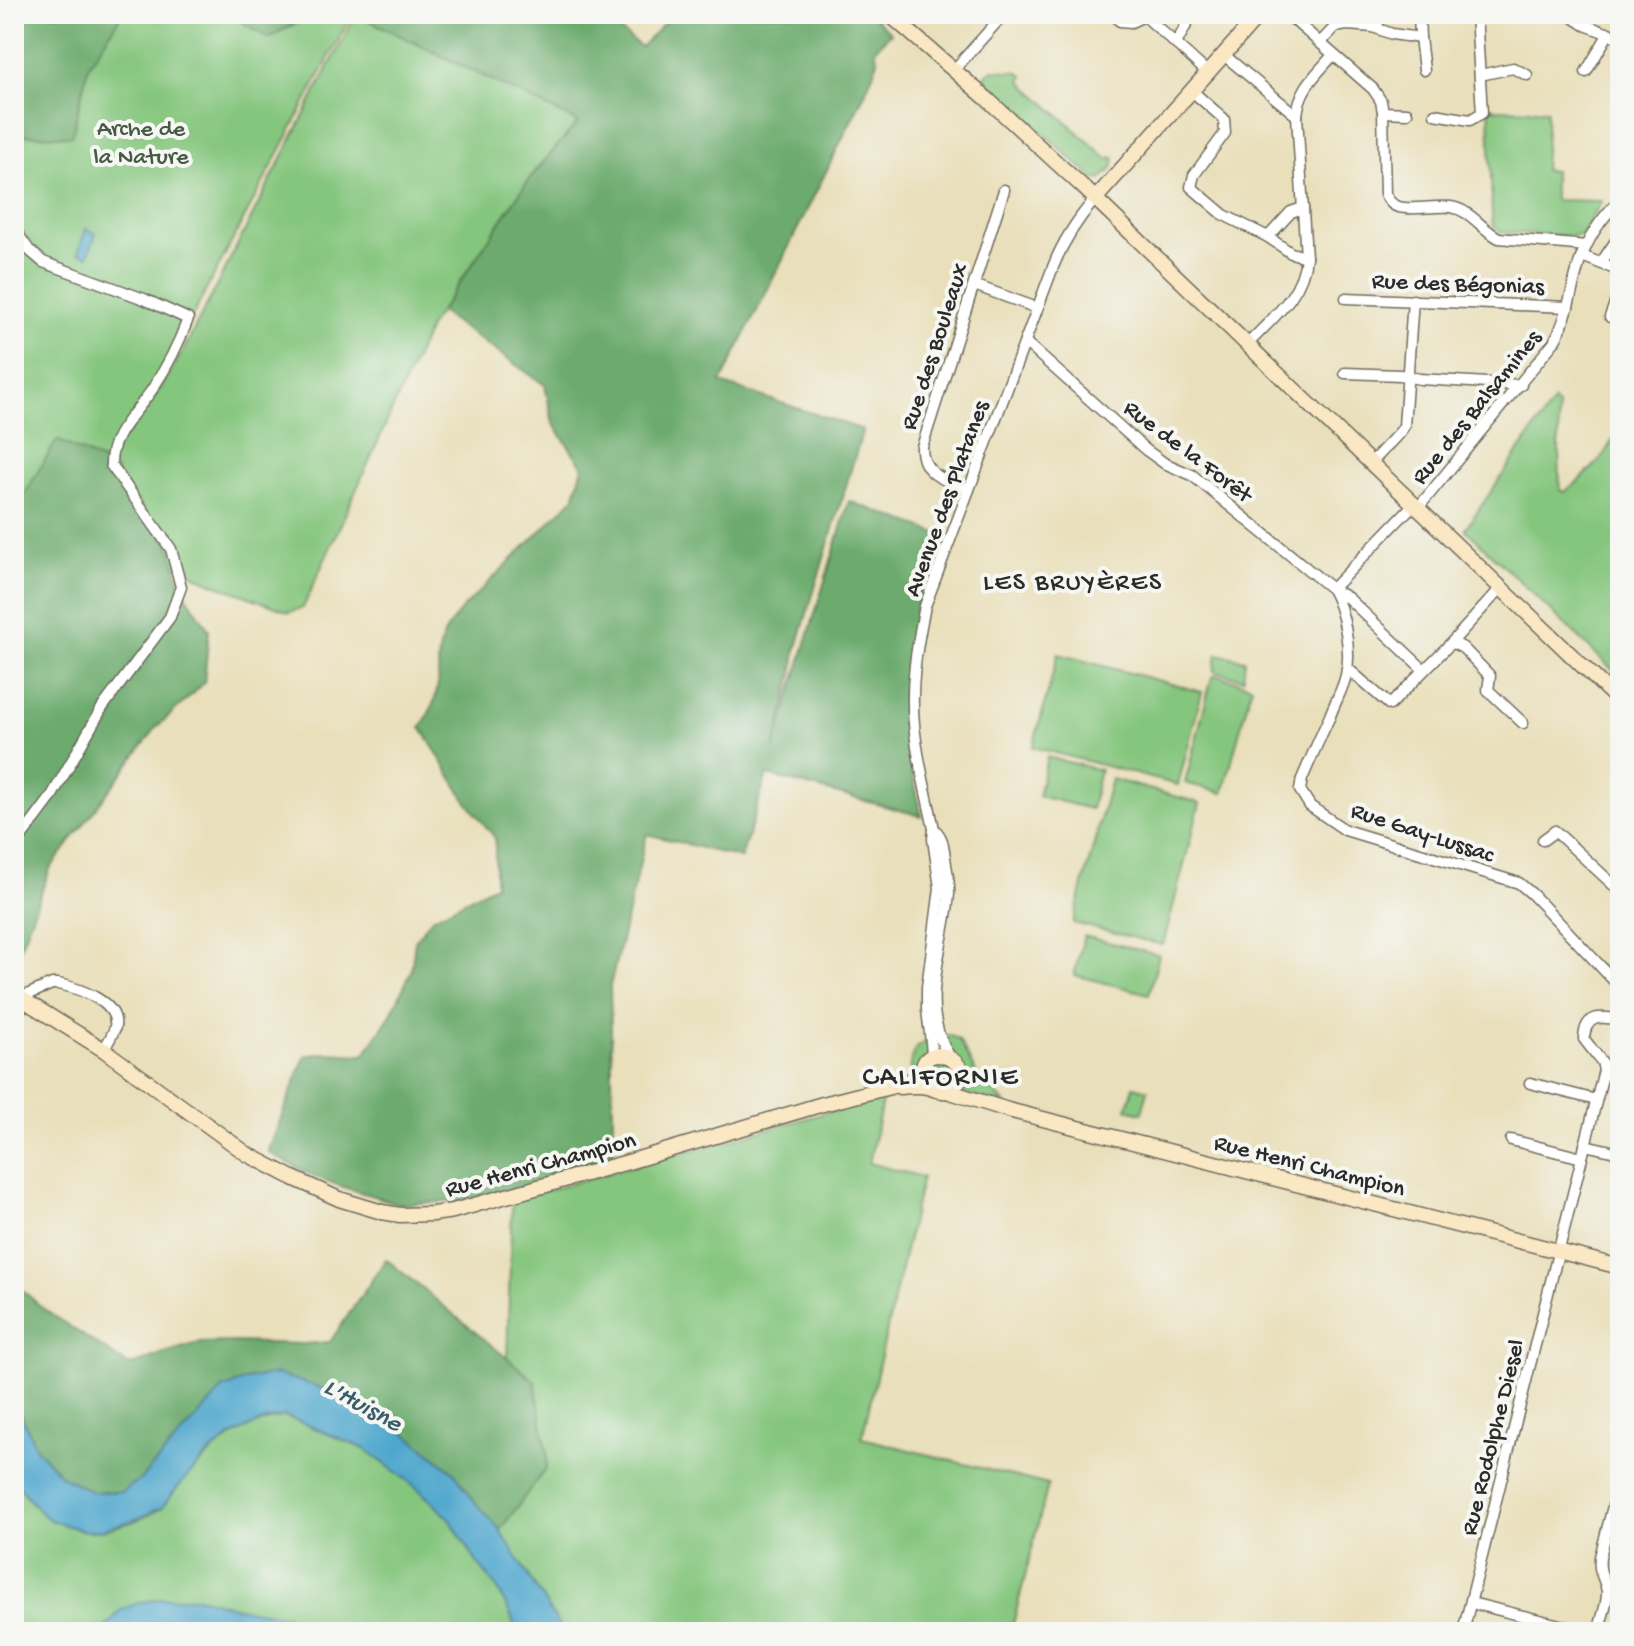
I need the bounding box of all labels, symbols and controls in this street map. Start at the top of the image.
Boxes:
park label: Arche de la Nature [93,116,189,173]
street label: Rue des Bouleaux [896,260,977,434]
street label: Rue des Bégonias [1371,268,1546,303]
street label: Rue des Balsamines [1406,324,1550,491]
street label: Rue de la Forêt [1117,395,1259,512]
street label: Avenue des Platanes [899,396,998,601]
district label: LES BRUYÈRES [983,569,1163,600]
street label: Rue Gay-Lussac [1347,798,1498,871]
district label: CALIFORNIE [863,1062,1020,1095]
street label: Rue Henri Champion [443,1127,640,1206]
street label: Rue Henri Champion [1211,1130,1408,1205]
street label: Rue Rodolphe Diesel [1456,1337,1533,1539]
water label: L'Huisne [318,1373,408,1442]

